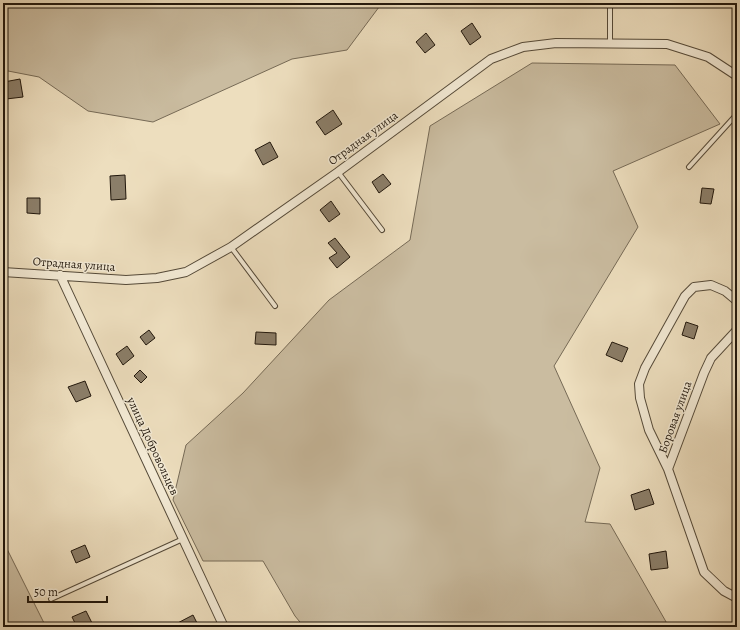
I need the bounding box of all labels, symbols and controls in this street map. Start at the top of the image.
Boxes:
street label: Отрадная улица [325,107,402,169]
street label: Отрадная улица [32,253,116,275]
street label: Боровая улица [655,378,696,455]
street label: улица Добровольцев [123,394,183,498]
scale bar [28,578,107,604]
text: 50 m [34,584,58,600]

